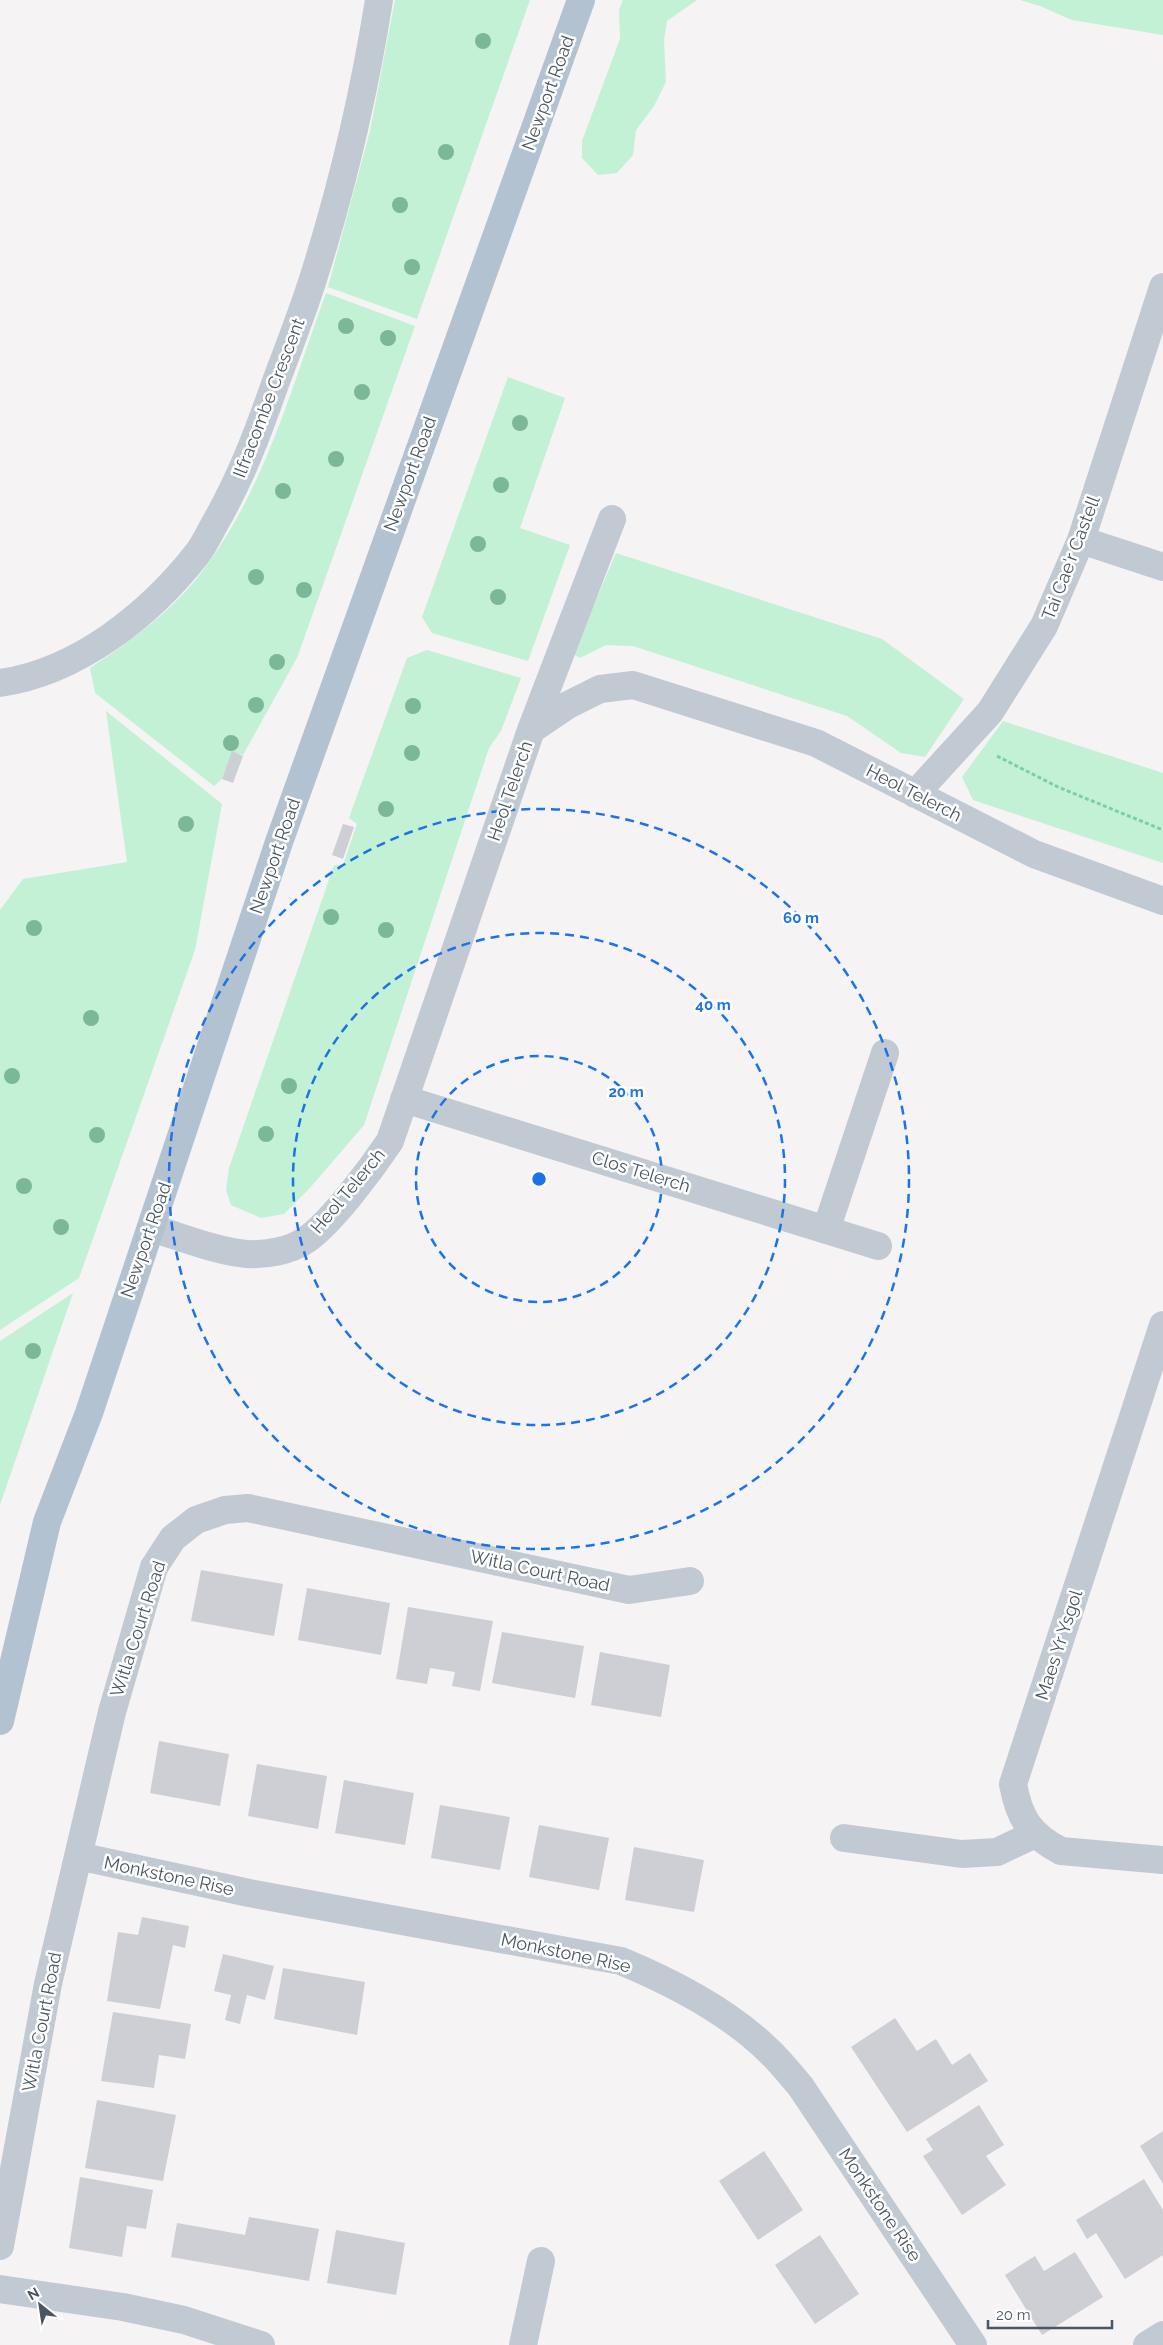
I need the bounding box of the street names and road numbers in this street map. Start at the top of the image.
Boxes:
street label: Newport Road [517,33,578,153]
street label: Ilfracombe Crescent [228,315,309,481]
street label: Newport Road [379,414,440,534]
street label: Tai Cae'r Castell [1037,493,1104,623]
street label: Heol Telerch [483,738,536,844]
street label: Heol Telerch [863,760,965,826]
street label: Newport Road [245,795,304,916]
street label: Heol Telerch [306,1144,389,1237]
street label: Clos Telerch [589,1147,693,1196]
street label: Newport Road [116,1179,175,1300]
street label: Witla Court Road [468,1545,612,1596]
street label: Witla Court Road [106,1558,169,1700]
street label: Maes Yr Ysgol [1031,1587,1086,1703]
street label: Monkstone Rise [102,1852,236,1900]
street label: Monkstone Rise [499,1929,633,1977]
street label: Witla Court Road [18,1950,65,2094]
street label: Monkstone Rise [835,2144,926,2266]

